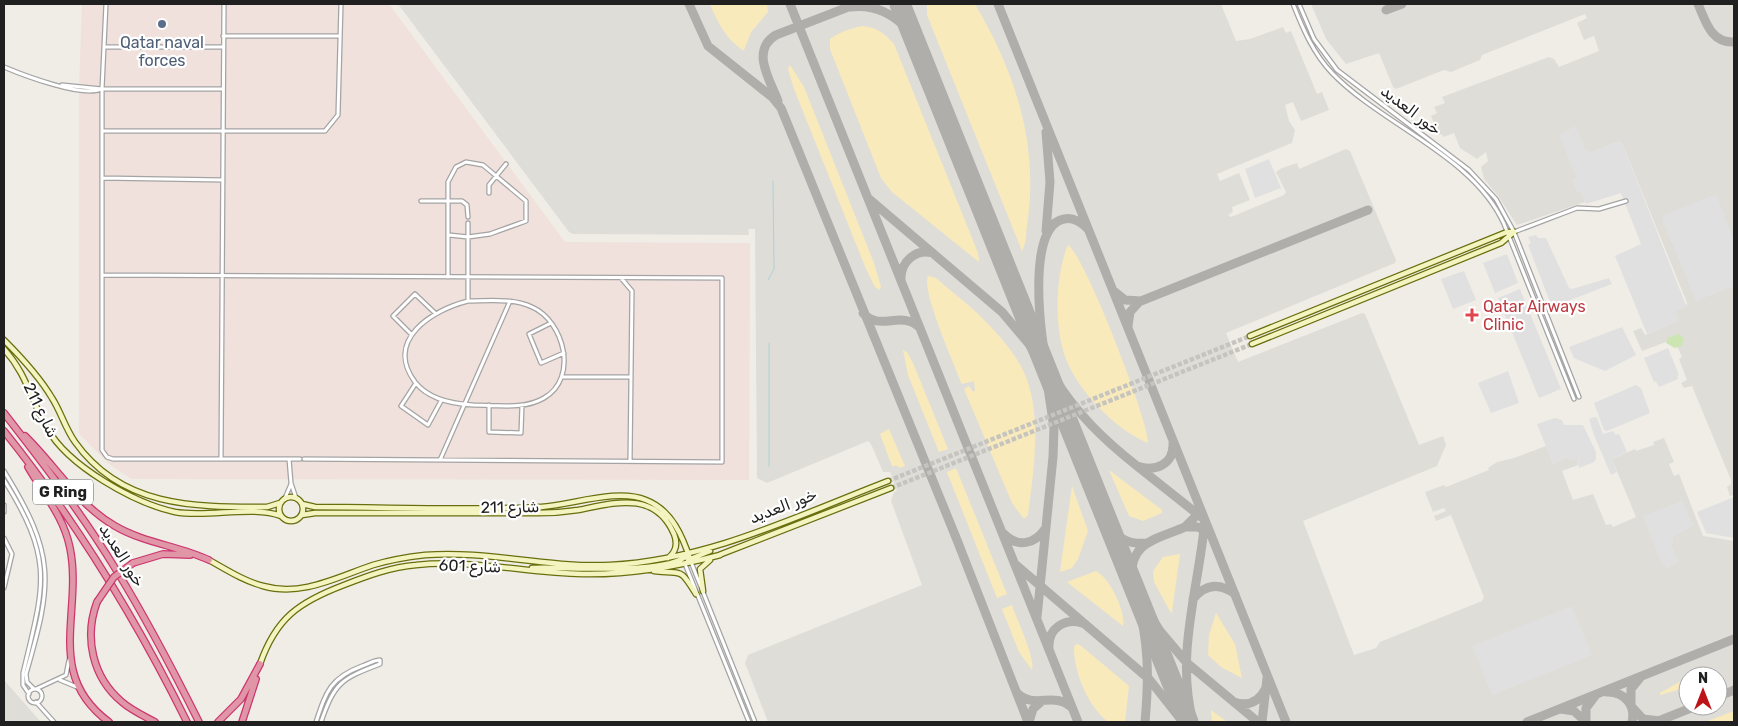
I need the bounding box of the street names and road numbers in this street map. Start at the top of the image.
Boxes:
street label: خور العديد [1376,81,1445,140]
street label: شارع 211 [18,379,62,442]
road number: G Ring [33,480,93,504]
street label: خور العديد [747,484,820,528]
street label: شارع 211 [480,497,540,519]
street label: خور العديد [94,520,149,591]
street label: شارع 601 [438,555,502,579]

